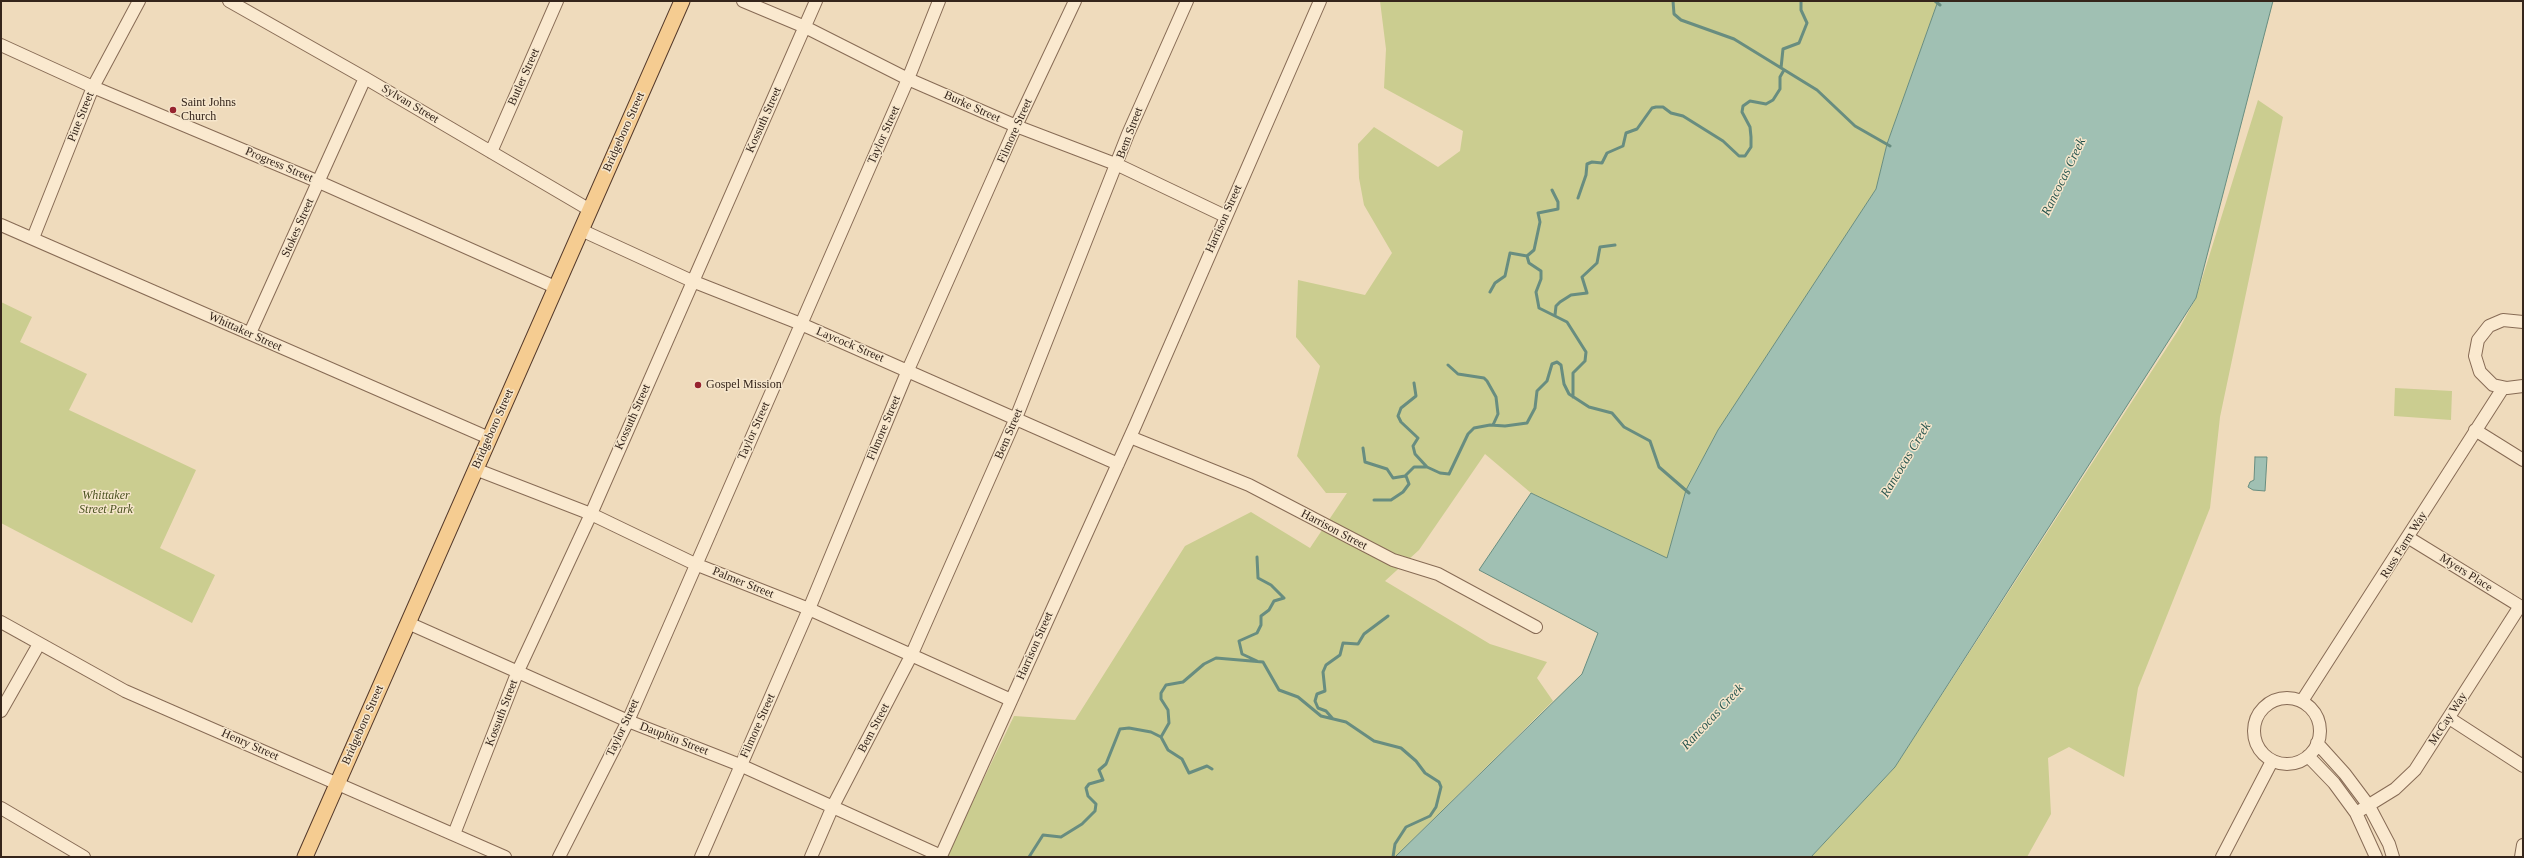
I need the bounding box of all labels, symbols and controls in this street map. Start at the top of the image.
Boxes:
street label: Butler Street [505,46,543,108]
street label: Sylvan Street [379,81,441,127]
street label: Kossuth Street [743,85,785,155]
street label: Burke Street [942,88,1002,126]
street label: Pine Street [65,90,97,144]
street label: Bridgeboro Street [600,90,648,174]
place label: Saint Johns Church [181,96,236,124]
street label: Filmore Street [994,97,1036,165]
street label: Taylor Street [865,104,903,166]
marker: Saint Johns Church [168,105,178,115]
street label: Bem Street [1114,105,1146,161]
water label: Rancocas Creek [2039,136,2089,218]
street label: Progress Street [243,144,315,186]
street label: Harrison Street [1203,183,1245,255]
street label: Stokes Street [279,196,317,260]
street label: Whittaker Street [206,309,284,355]
street label: Laycock Street [814,324,886,366]
place label: Gospel Mission [706,378,782,392]
marker: Gospel Mission [693,380,703,390]
street label: Kossuth Street [612,382,654,452]
street label: Bridgeboro Street [469,387,517,471]
street label: Filmore Street [864,393,904,463]
street label: Taylor Street [735,400,773,462]
street label: Bem Street [992,406,1026,462]
water label: Rancocas Creek [1878,420,1934,500]
park label: Whittaker Street Park [79,489,133,517]
street label: Harrison Street [1298,507,1370,553]
street label: Russ Farm Way [2378,509,2430,581]
street label: Myers Place [2437,551,2495,595]
street label: Palmer Street [710,564,776,602]
street label: Harrison Street [1014,610,1056,682]
street label: Kossuth Street [483,678,521,748]
water label: Rancocas Creek [1679,681,1747,753]
street label: Bridgeboro Street [339,683,387,767]
street label: McCay Way [2426,690,2470,748]
street label: Filmore Street [737,692,779,760]
street label: Taylor Street [603,697,643,759]
street label: Bem Street [855,701,893,755]
street label: Dauphin Street [638,719,710,759]
street label: Henry Street [219,726,281,764]

